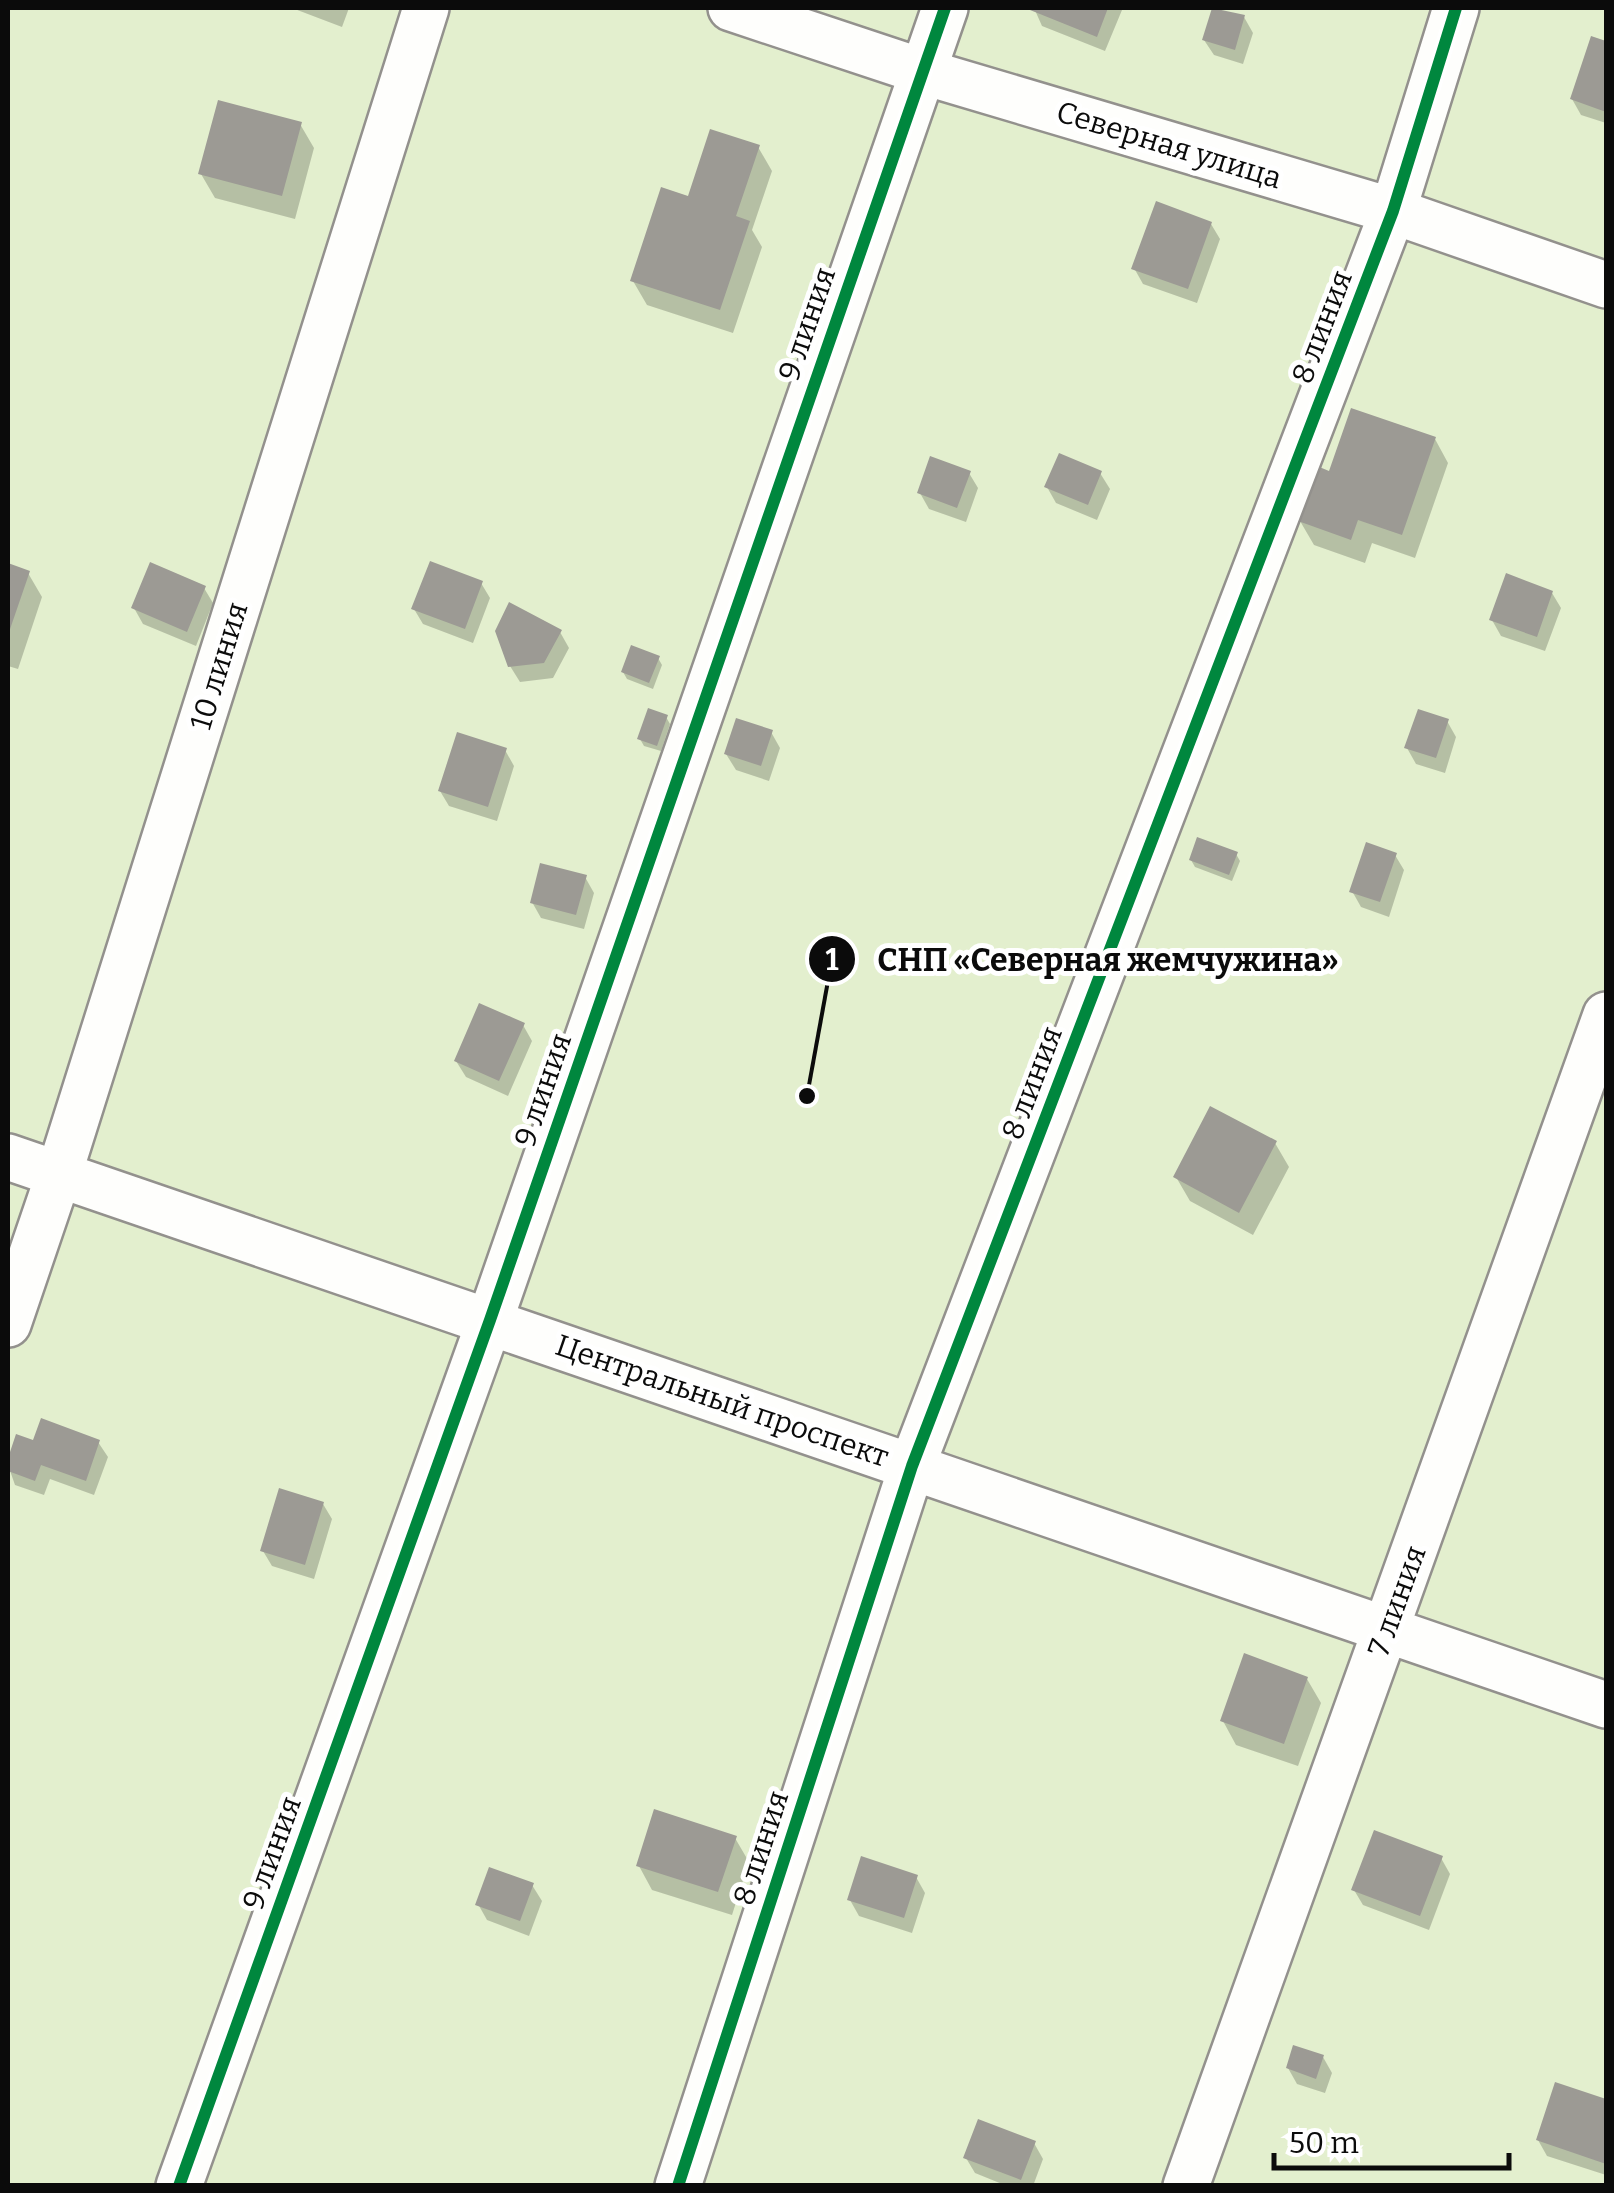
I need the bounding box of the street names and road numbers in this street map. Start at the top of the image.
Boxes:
street label: Северная улица [1052,94,1286,196]
street label: 9 линия [771,263,843,385]
street label: 8 линия [1284,265,1360,389]
street label: 10 линия [183,598,255,734]
street label: 8 линия [994,1021,1070,1145]
street label: 9 линия [507,1029,579,1151]
street label: Центральный проспект [551,1327,893,1475]
street label: 7 линия [1360,1541,1434,1661]
street label: 8 линия [726,1786,796,1910]
street label: 9 линия [235,1792,309,1914]

